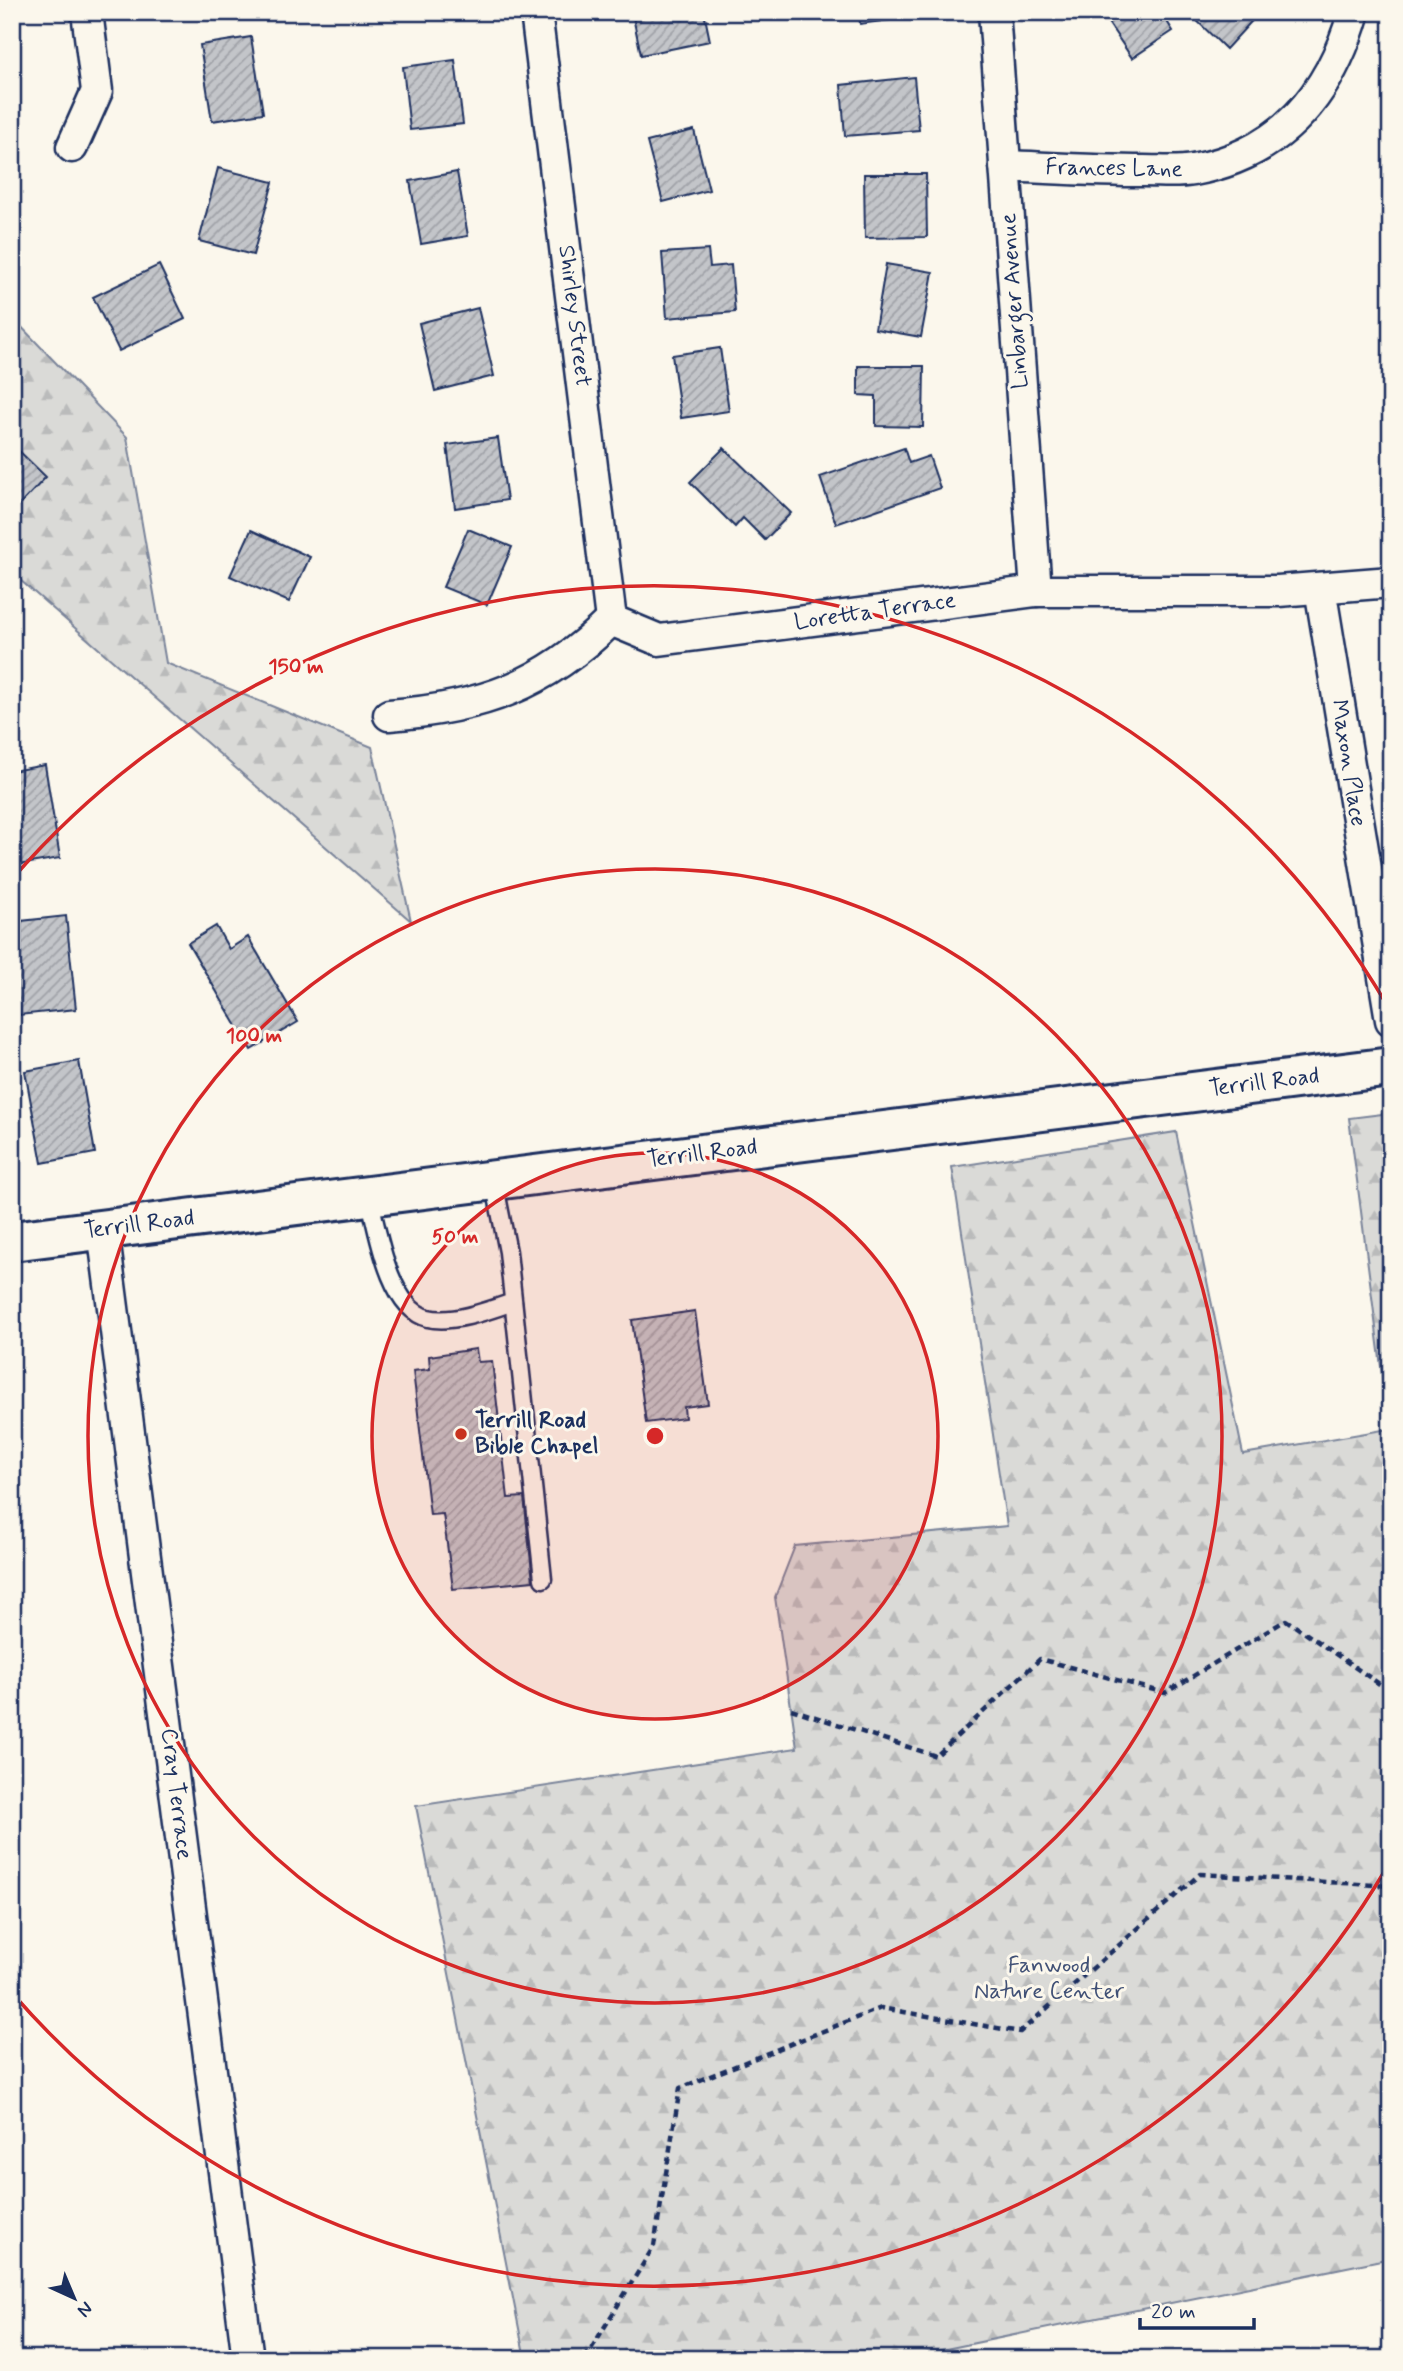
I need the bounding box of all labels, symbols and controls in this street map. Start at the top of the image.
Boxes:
street label: Frances Lane [1045,153,1183,185]
street label: Linbarger Avenue [994,212,1038,390]
street label: Shirley Street [550,243,598,389]
street label: Loretta Terrace [792,586,958,638]
text: 150 m [268,653,324,681]
street label: Maxon Place [1323,697,1373,829]
text: 100 m [226,1022,282,1050]
street label: Terrill Road [1207,1061,1321,1105]
street label: Terrill Road [645,1132,759,1176]
street label: Terrill Road [82,1203,196,1247]
text: 50 m [432,1223,479,1251]
place label: Terrill Road Bible Chapel [475,1406,598,1462]
centre of rings [643,1424,667,1448]
marker: Terrill Road Bible Chapel [453,1426,469,1442]
street label: Cray Terrace [153,1727,199,1861]
park label: Fanwood Nature Center [974,1951,1125,2007]
north arrow [38,2262,108,2332]
scale bar [1140,2287,1254,2331]
text: N [72,2296,98,2323]
text: 20 m [1151,2298,1196,2326]

